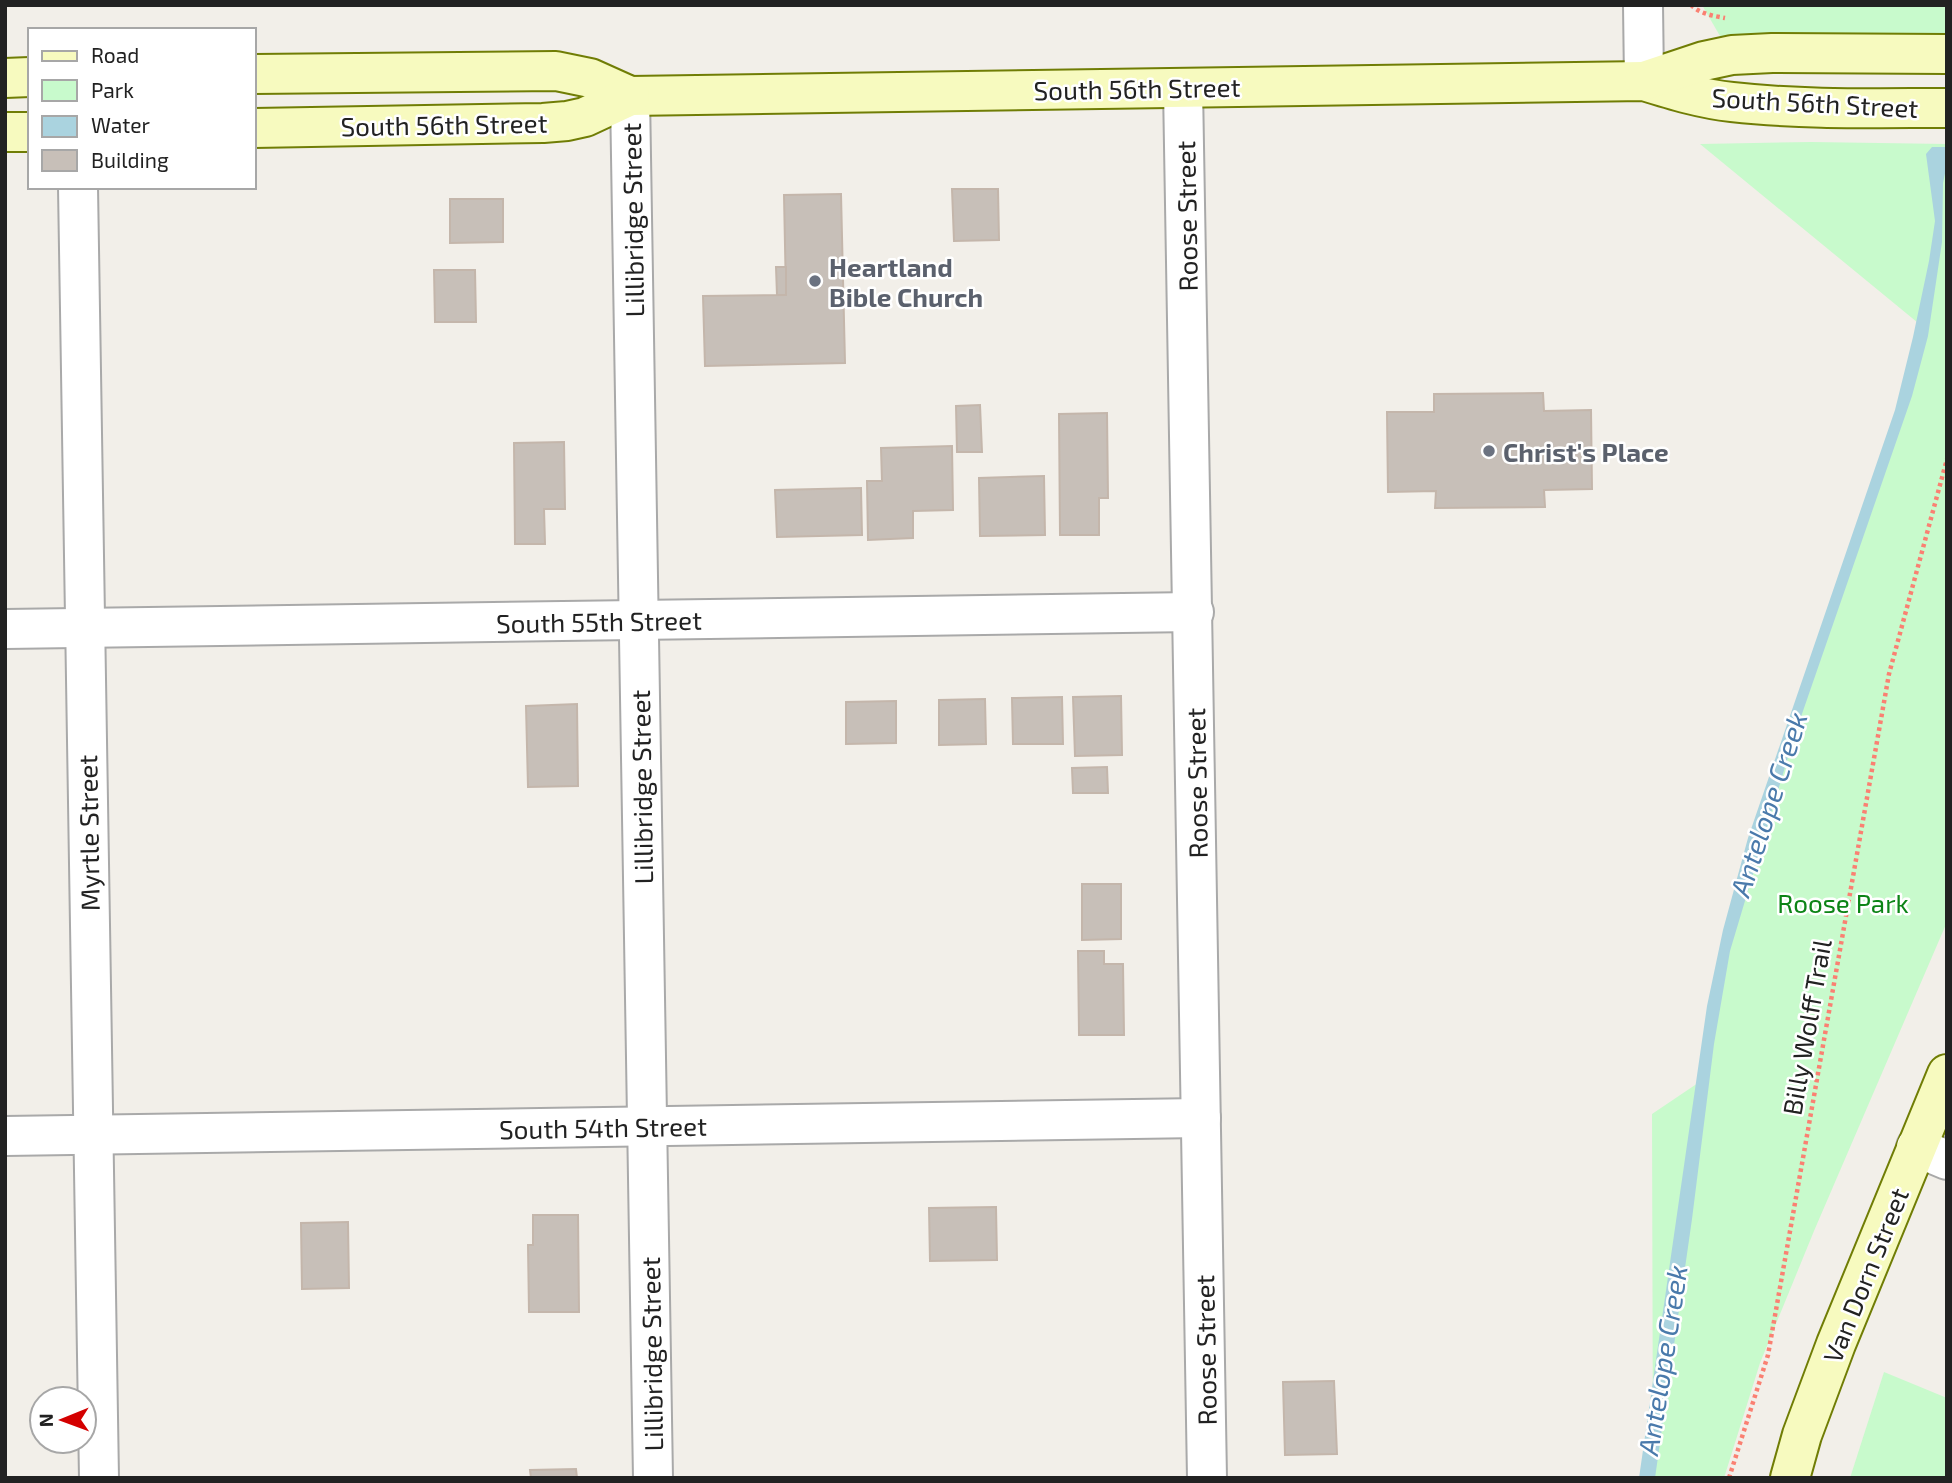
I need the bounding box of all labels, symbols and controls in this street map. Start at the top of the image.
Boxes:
legend [28,28,256,189]
text: Road [91,42,139,67]
street label: South 56th Street [1033,71,1241,105]
text: Park [91,77,134,102]
street label: South 56th Street [1711,81,1919,123]
street label: South 56th Street [340,107,548,141]
text: Water [91,112,150,137]
street label: Lillibridge Street [615,122,649,318]
street label: Roose Street [1169,140,1203,292]
text: Building [91,147,169,172]
place label: Heartland Bible Church [829,251,983,312]
marker: Heartland Bible Church [807,273,823,289]
place label: Christ's Place [1503,436,1669,467]
marker: Christ's Place [1481,443,1497,459]
street label: South 55th Street [496,604,702,638]
street label: Lillibridge Street [624,689,658,885]
street label: Roose Street [1179,707,1213,859]
water label: Antelope Creek [1722,707,1814,901]
street label: Myrtle Street [71,754,105,912]
park label: Roose Park [1777,887,1909,918]
street label: Billy Wolff Trail [1775,936,1837,1117]
street label: South 54th Street [499,1110,707,1144]
street label: Van Dorn Street [1816,1183,1914,1367]
street label: Lillibridge Street [634,1256,668,1452]
water label: Antelope Creek [1630,1263,1694,1458]
street label: Roose Street [1188,1274,1222,1426]
north arrow [28,1385,98,1455]
text: N [34,1413,57,1427]

